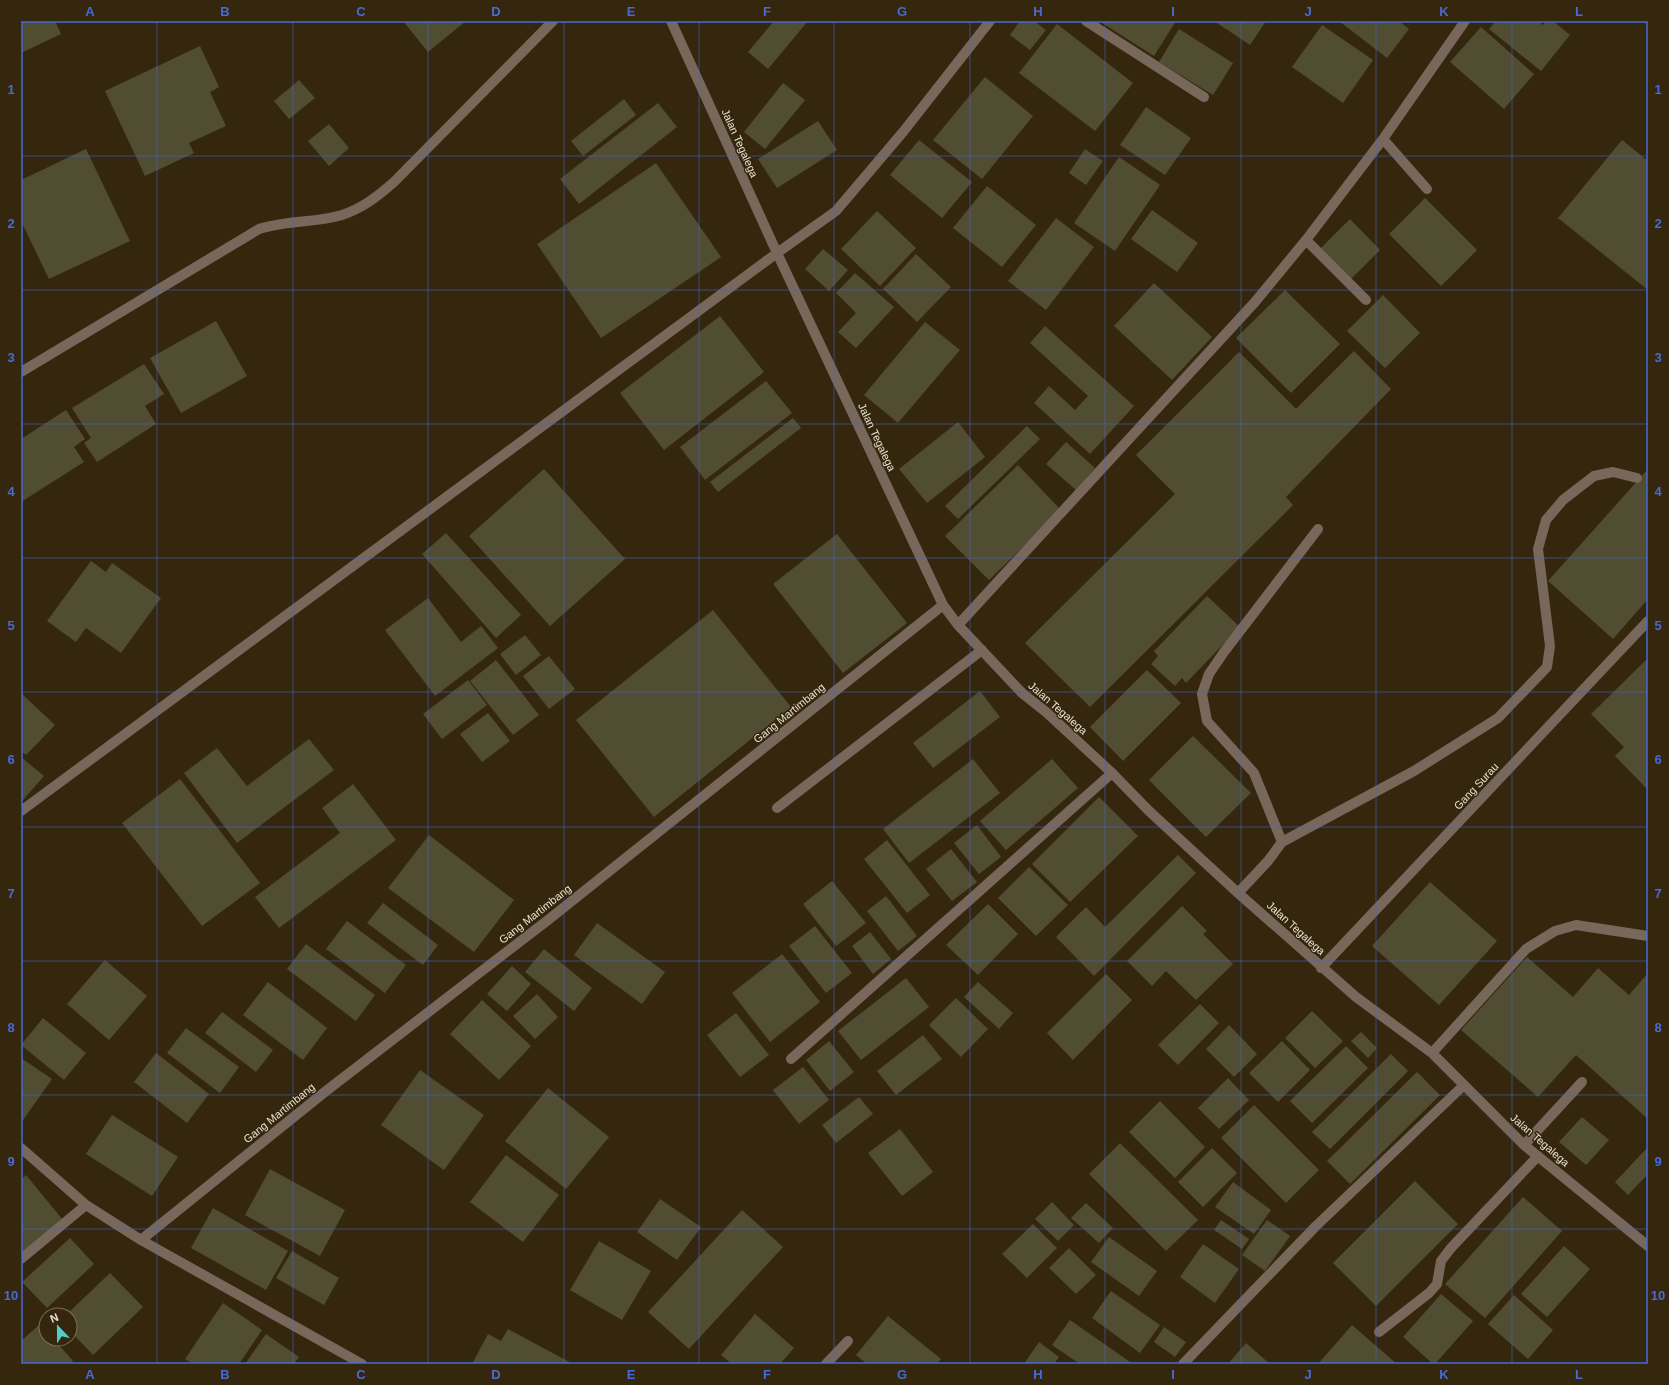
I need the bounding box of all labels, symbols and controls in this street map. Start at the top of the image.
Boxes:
text: A [85,4,95,19]
text: B [220,4,230,19]
text: C [356,4,366,19]
text: D [491,4,501,19]
text: E [627,4,636,19]
text: F [763,4,771,19]
text: G [897,4,907,19]
text: H [1033,4,1043,19]
text: I [1171,4,1175,19]
text: J [1304,4,1312,19]
text: K [1439,4,1449,19]
text: L [1575,4,1583,19]
text: 1 [7,82,15,97]
text: 1 [1654,82,1662,97]
street label: Jalan Tegalega [720,107,761,180]
text: 2 [7,216,15,231]
text: 2 [1654,216,1662,231]
text: 3 [7,350,15,365]
text: 3 [1654,350,1662,365]
street label: Jalan Tegalega [856,401,898,474]
text: 4 [7,484,15,499]
text: 4 [1654,484,1662,499]
text: 5 [7,618,15,633]
text: 5 [1654,618,1662,633]
street label: Jalan Tegalega [1026,679,1090,737]
street label: Gang Martimbang [751,681,827,745]
text: 6 [7,752,15,767]
text: 6 [1654,752,1662,767]
street label: Gang Surau [1451,760,1501,812]
street label: Gang Martimbang [497,882,573,946]
text: 7 [7,886,15,901]
text: 7 [1654,886,1662,901]
street label: Jalan Tegalega [1265,899,1328,958]
text: 8 [7,1020,15,1035]
text: 8 [1654,1020,1662,1035]
street label: Gang Martimbang [241,1081,317,1145]
street label: Jalan Tegalega [1508,1111,1572,1169]
text: 9 [7,1154,15,1169]
text: 9 [1654,1154,1662,1169]
text: 10 [4,1288,18,1303]
text: 10 [1651,1288,1665,1303]
north arrow [38,1307,78,1347]
text: N [48,1311,60,1325]
text: A [85,1367,95,1382]
text: B [220,1367,230,1382]
text: C [356,1367,366,1382]
text: D [491,1367,501,1382]
text: E [627,1367,636,1382]
text: F [763,1367,771,1382]
text: G [897,1367,907,1382]
text: H [1033,1367,1043,1382]
text: I [1171,1367,1175,1382]
text: J [1304,1367,1312,1382]
text: K [1439,1367,1449,1382]
text: L [1575,1367,1583,1382]

